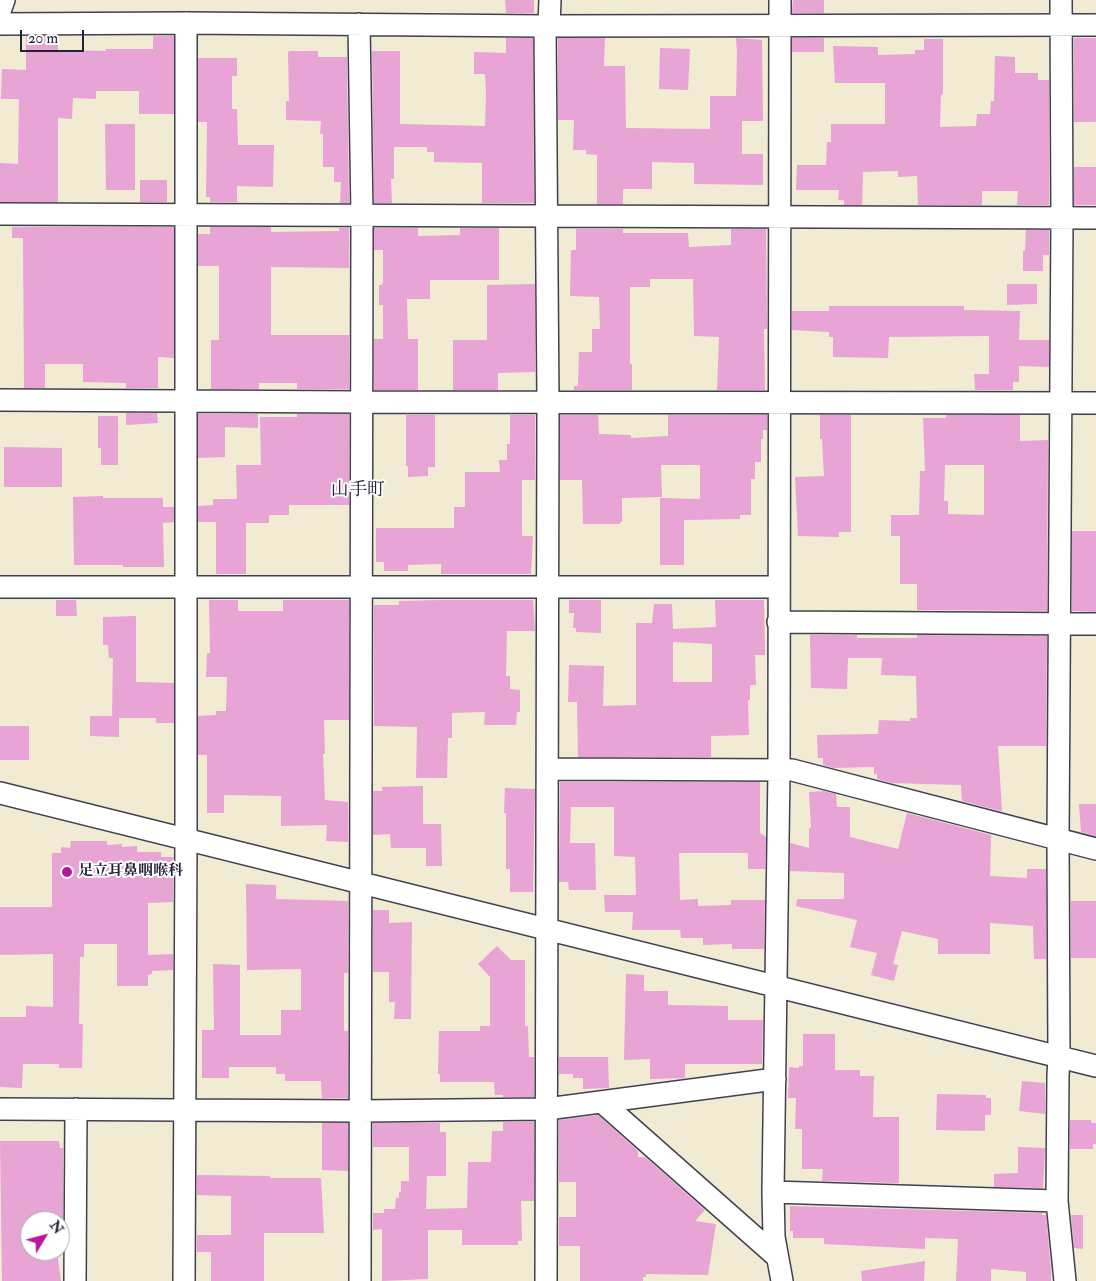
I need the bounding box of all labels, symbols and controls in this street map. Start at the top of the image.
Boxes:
scale bar [22,20,86,52]
text: 20 m [28,29,58,48]
district label: 山手町 [331,480,385,502]
place label: 足立耳鼻咽喉科 [78,863,183,881]
marker: 足立耳鼻咽喉科 [60,865,74,879]
north arrow [20,1211,70,1261]
text: N [46,1217,67,1237]

